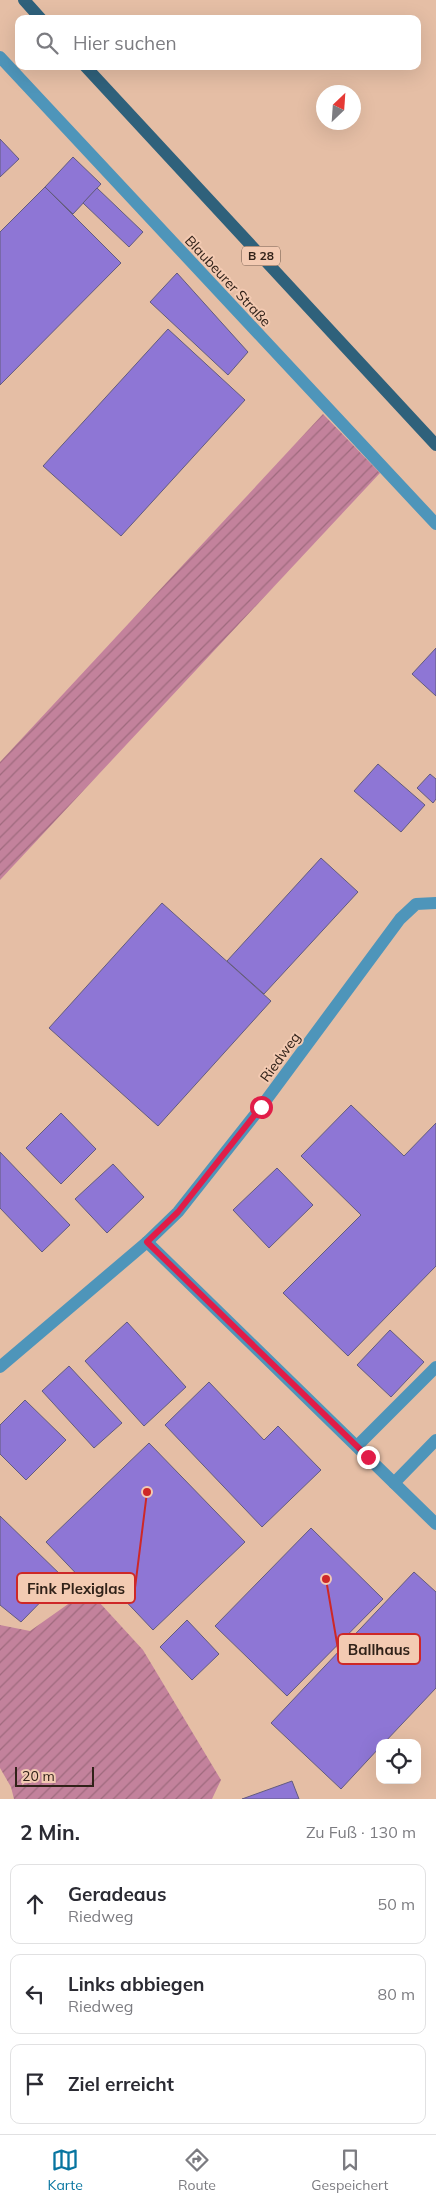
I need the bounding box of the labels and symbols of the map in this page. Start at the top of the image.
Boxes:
north arrow [316,85,361,130]
street label: Blaubeurer Straße [181,232,275,330]
road number: B 28 [242,247,280,266]
street label: Riedweg [256,1029,304,1085]
route start [250,1096,273,1119]
route end [357,1446,380,1469]
callout: Fink Plexiglas [17,1573,135,1603]
text: Fink Plexiglas [27,1579,125,1598]
callout: Ballhaus [338,1634,420,1664]
text: Ballhaus [348,1640,410,1659]
scale bar [15,1764,94,1787]

